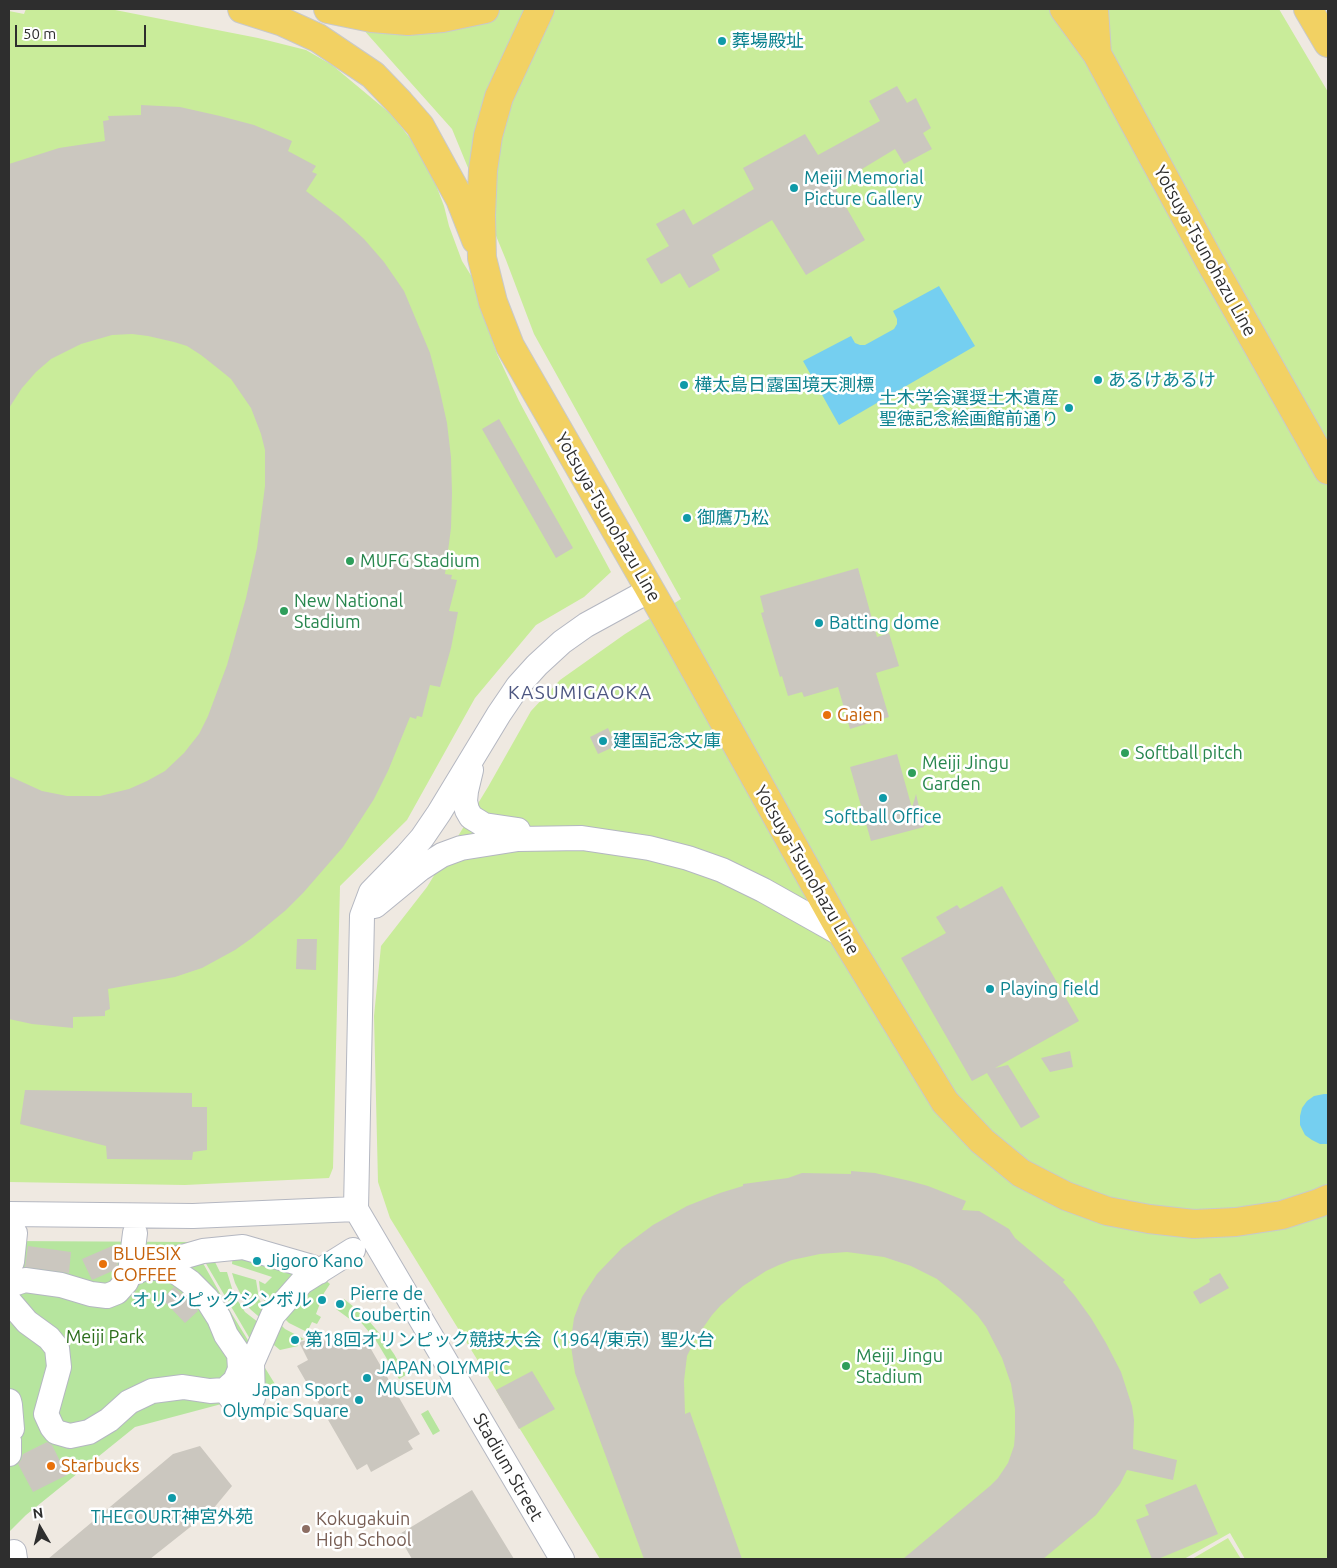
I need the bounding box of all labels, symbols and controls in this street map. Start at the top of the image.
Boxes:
scale bar [18,15,149,47]
text: 50 m [23,25,56,42]
place label: 葬場殿址 [732,30,804,52]
marker: 葬場殿址 [716,35,728,47]
street label: Yotsuya-Tsunohazu Line [1149,162,1261,340]
place label: Meiji Memorial Picture Gallery [804,167,924,210]
marker: Meiji Memorial Picture Gallery [788,182,800,194]
place label: あるけあるけ [1108,369,1216,391]
place label: 樺太島日露国境天測標 [694,374,874,396]
marker: あるけあるけ [1092,374,1104,386]
marker: 樺太島日露国境天測標 [678,379,690,391]
place label: 土木学会選奨土木遺産 聖徳記念絵画館前通り [879,387,1059,429]
marker: 土木学会選奨土木遺産 聖徳記念絵画館前通り [1063,402,1075,414]
street label: Yotsuya-Tsunohazu Line [551,429,665,605]
place label: 御鷹乃松 [697,507,769,529]
marker: 御鷹乃松 [681,512,693,524]
place label: MUFG Stadium [360,550,480,572]
marker: MUFG Stadium [344,555,356,567]
place label: New National Stadium [294,590,403,632]
marker: New National Stadium [278,605,290,617]
place label: Batting dome [829,612,939,634]
marker: Batting dome [813,617,825,629]
district label: KASUMIGAOKA [507,682,653,704]
place label: Gaien [837,704,883,726]
marker: Gaien [821,709,833,721]
place label: 建国記念文庫 [613,730,721,752]
marker: 建国記念文庫 [597,735,609,747]
place label: Softball pitch [1135,742,1243,764]
marker: Softball pitch [1119,747,1131,759]
place label: Meiji Jingu Garden [922,752,1009,794]
marker: Meiji Jingu Garden [906,767,918,779]
street label: Yotsuya-Tsunohazu Line [750,782,864,958]
marker: Softball Office [877,792,889,804]
place label: Softball Office [824,806,942,828]
place label: Playing field [1000,978,1099,1000]
marker: Playing field [984,983,996,995]
place label: BLUESIX COFFEE [113,1243,181,1286]
place label: Jigoro Kano [267,1250,364,1272]
marker: Jigoro Kano [251,1255,263,1267]
marker: BLUESIX COFFEE [97,1258,109,1270]
place label: Pierre de Coubertin [350,1283,431,1326]
place label: オリンピックシンボル [132,1289,312,1311]
marker: オリンピックシンボル [316,1294,328,1306]
marker: Pierre de Coubertin [334,1298,346,1310]
park label: Meiji Park [66,1326,144,1348]
place label: 第18回オリンピック競技大会（1964/東京）聖火台 [305,1329,715,1351]
marker: 第18回オリンピック競技大会（1964/東京）聖火台 [289,1334,301,1346]
place label: Meiji Jingu Stadium [856,1345,943,1388]
place label: JAPAN OLYMPIC MUSEUM [377,1357,510,1400]
marker: Meiji Jingu Stadium [840,1360,852,1372]
marker: JAPAN OLYMPIC MUSEUM [361,1372,373,1384]
place label: Japan Sport Olympic Square [222,1379,349,1422]
marker: Japan Sport Olympic Square [353,1394,365,1406]
street label: Stadium Street [468,1409,548,1525]
place label: Starbucks [61,1455,140,1477]
marker: Starbucks [45,1460,57,1472]
marker: THECOURT神宮外苑 [166,1492,178,1504]
north arrow [15,1503,65,1553]
text: N [32,1504,44,1522]
place label: THECOURT神宮外苑 [91,1506,253,1528]
place label: Kokugakuin High School [316,1508,412,1550]
marker: Kokugakuin High School [300,1523,312,1535]

